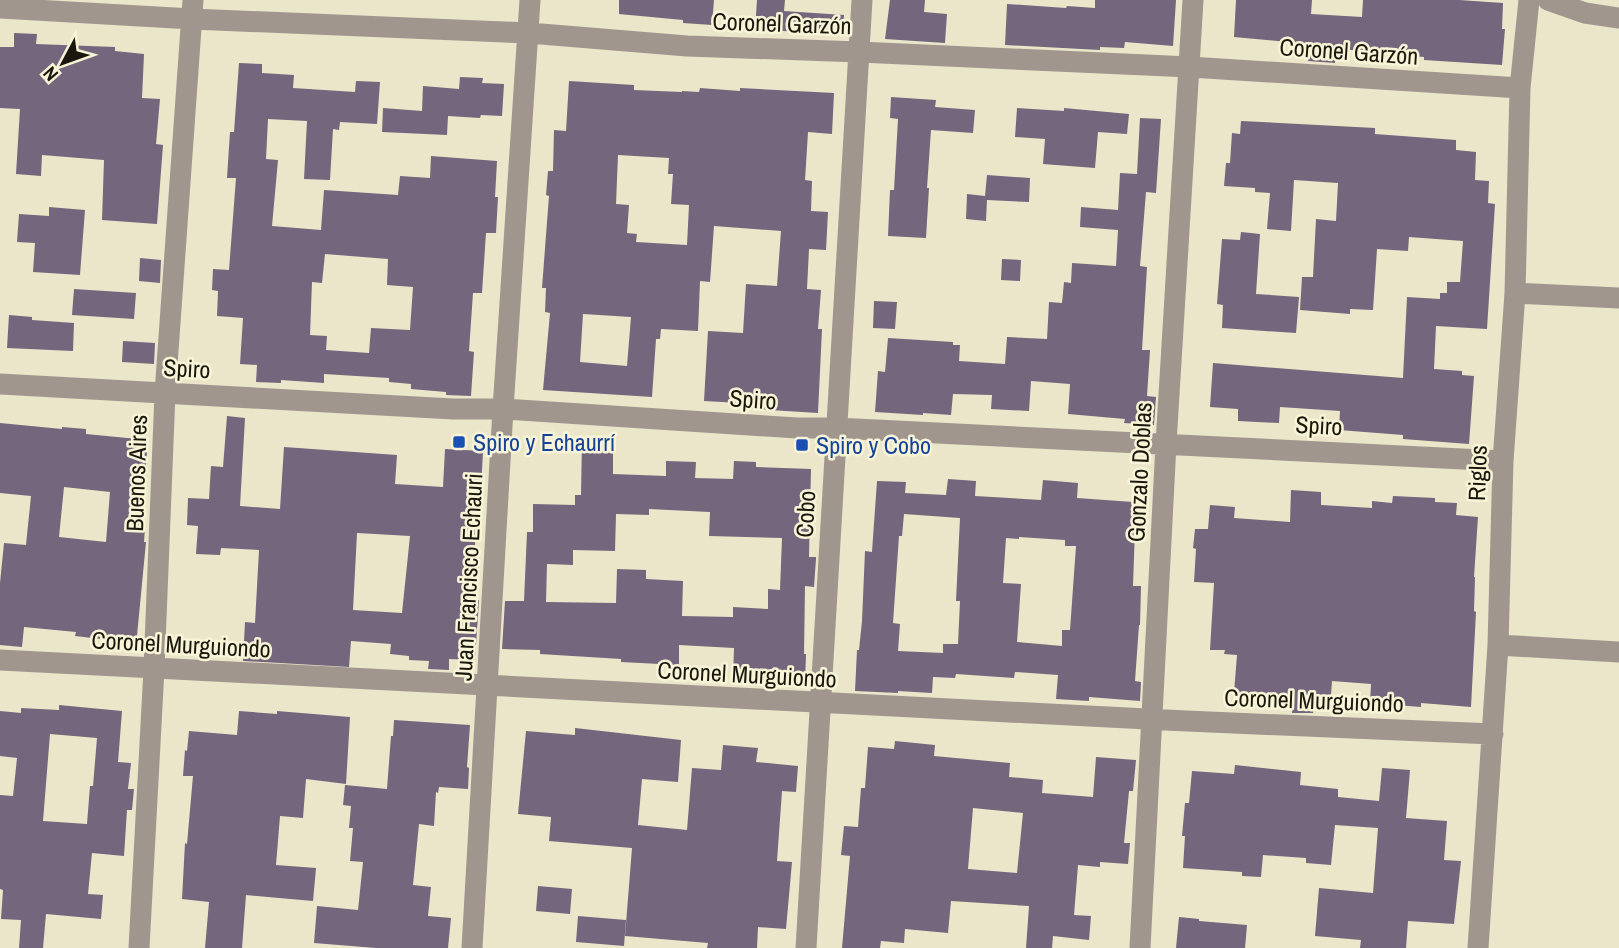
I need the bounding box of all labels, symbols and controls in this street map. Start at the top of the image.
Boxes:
street label: Coronel Garzón [712,5,852,41]
north arrow [28,28,98,98]
street label: Coronel Garzón [1279,30,1419,72]
text: N [37,61,64,87]
street label: Spiro [163,351,211,385]
street label: Spiro [728,381,778,417]
street label: Gonzalo Doblas [1119,401,1159,543]
street label: Spiro [1295,408,1343,442]
street label: Buenos Aires [118,414,154,532]
place label: Spiro y Echaurrí [473,426,616,458]
place label: Spiro y Cobo [816,429,931,461]
marker: Spiro y Echaurrí [451,434,467,450]
marker: Spiro y Cobo [794,437,810,453]
street label: Riglos [1460,445,1494,501]
street label: Juan Francisco Echauri [447,472,489,682]
street label: Cobo [788,490,822,538]
street label: Coronel Murguiondo [91,623,271,665]
street label: Coronel Murguiondo [657,653,837,695]
street label: Coronel Murguiondo [1224,681,1404,719]

